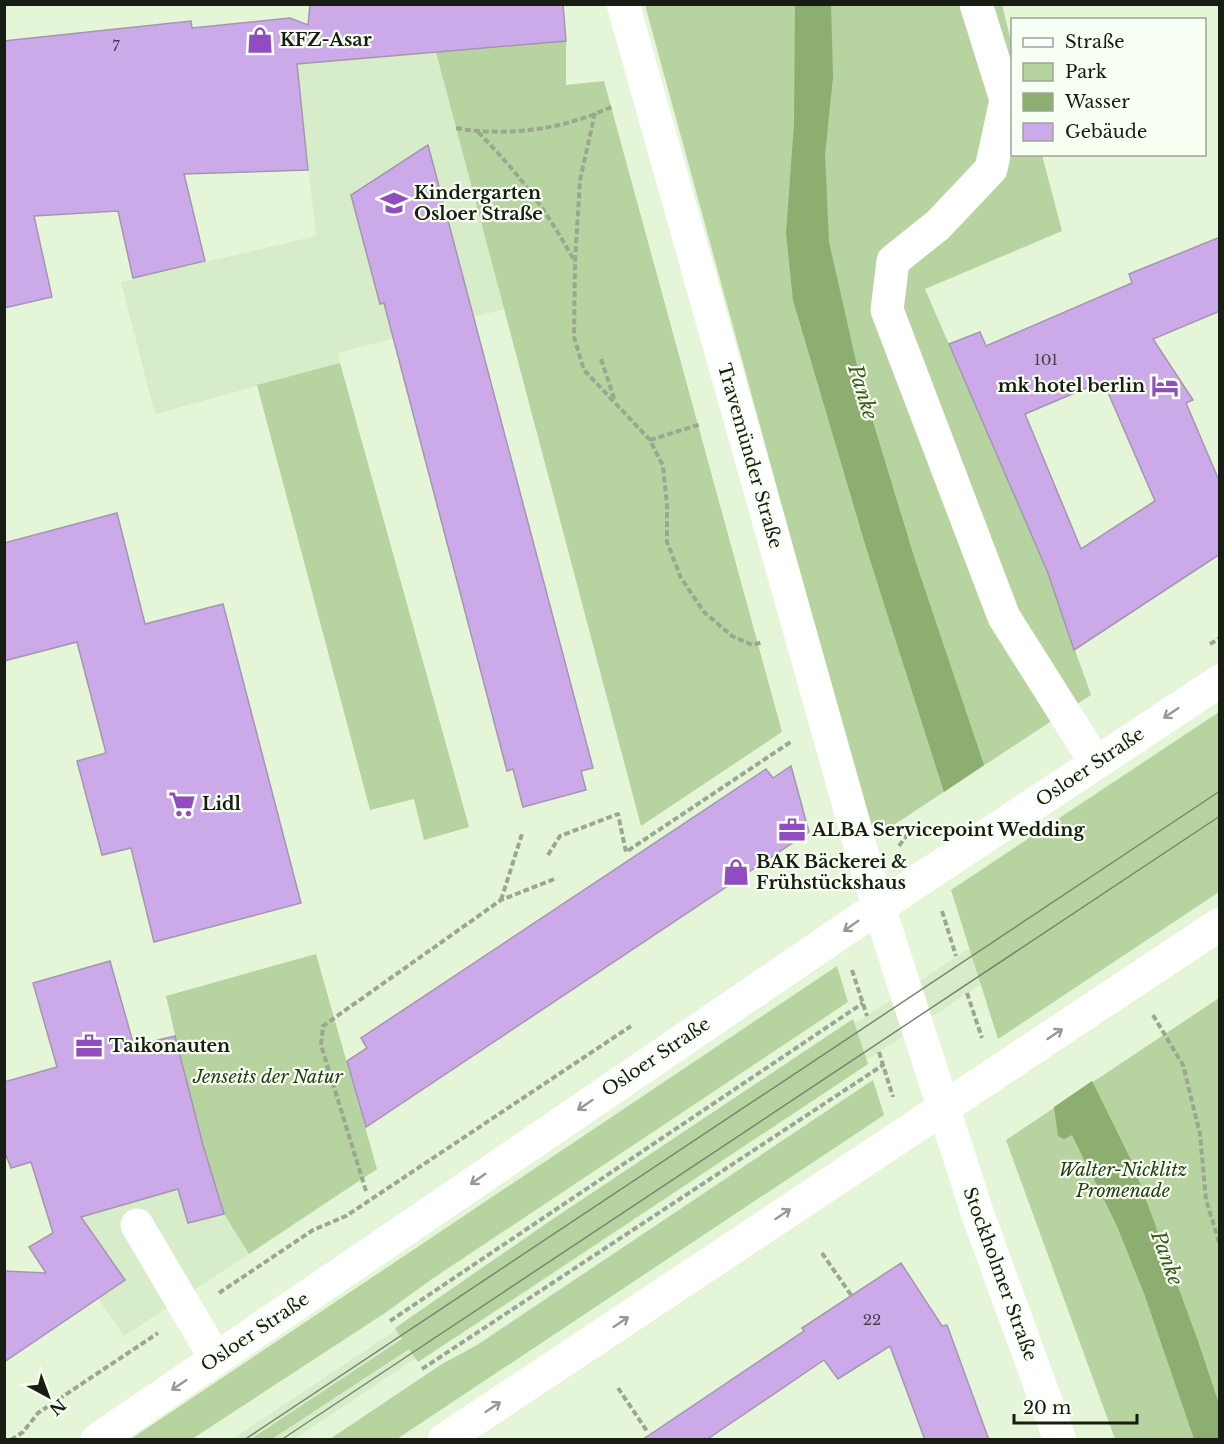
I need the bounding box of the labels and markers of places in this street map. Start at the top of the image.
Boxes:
shop icon: KFZ-Asar [245,25,275,55]
place label: KFZ-Asar [280,29,372,51]
place label: Kindergarten Osloer Straße [414,182,543,225]
school or university icon: Kindergarten Osloer Straße [379,188,409,218]
hotel icon: mk hotel berlin [1150,371,1180,401]
place label: mk hotel berlin [998,375,1145,397]
supermarket icon: Lidl [167,789,197,819]
place label: Lidl [202,793,242,815]
office icon: ALBA Servicepoint Wedding [777,815,807,845]
place label: ALBA Servicepoint Wedding [811,819,1085,841]
place label: BAK Bäckerei & Frühstückshaus [756,851,907,894]
shop icon: BAK Bäckerei & Frühstückshaus [721,857,751,887]
office icon: Taikonauten [74,1031,104,1061]
place label: Taikonauten [109,1035,230,1057]

